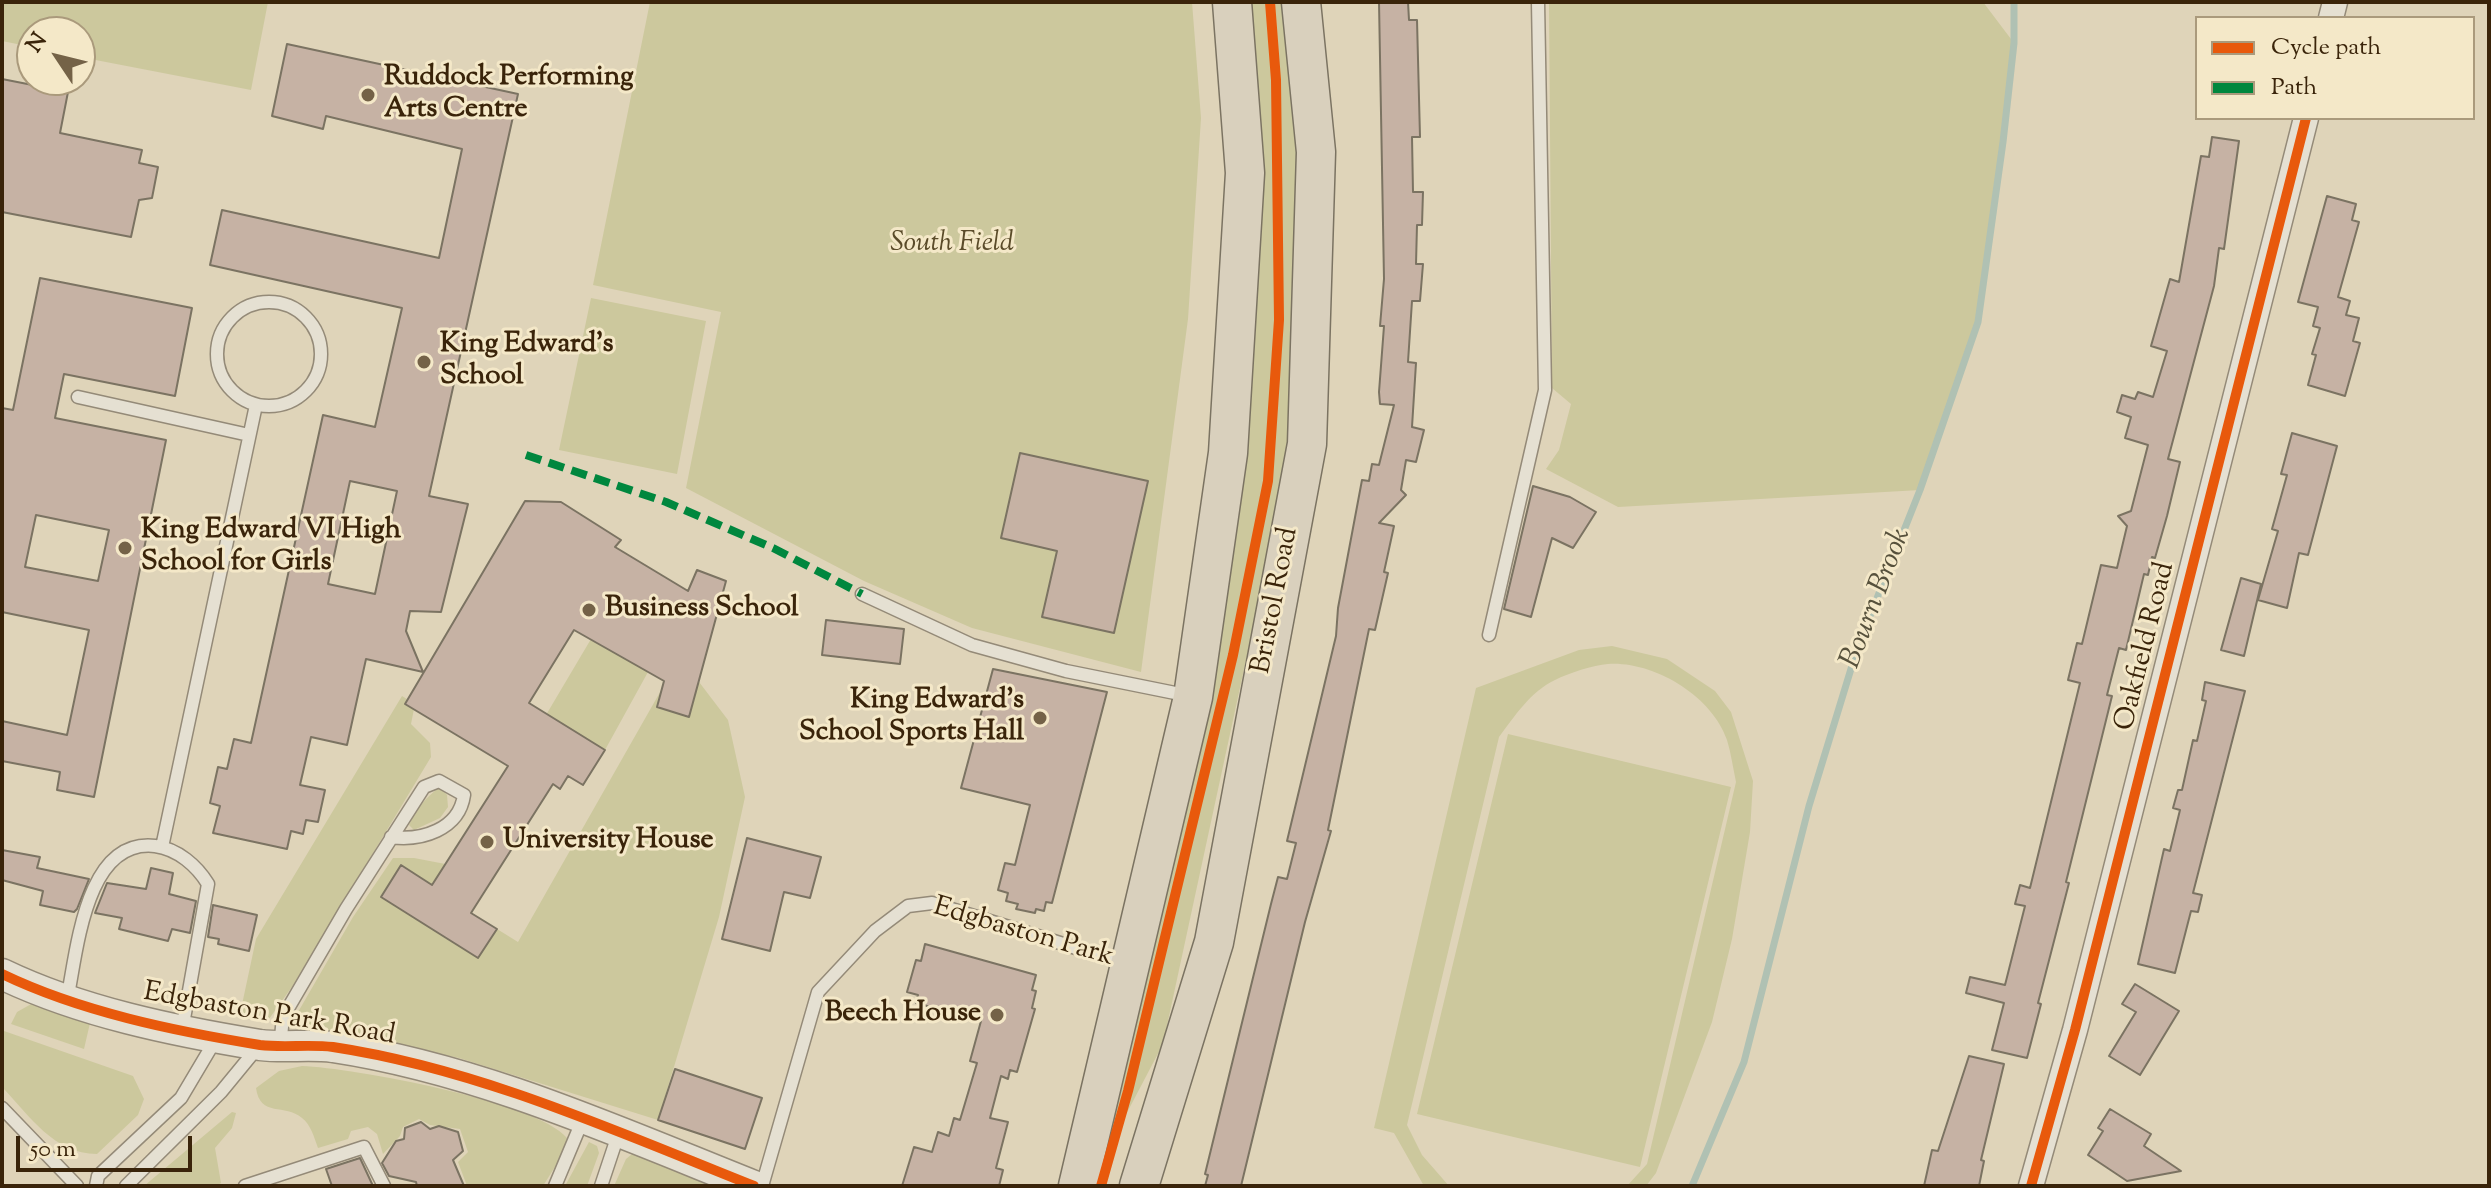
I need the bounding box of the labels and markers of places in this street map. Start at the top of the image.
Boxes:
place label: Ruddock Performing Arts Centre [384,62,634,128]
marker: Ruddock Performing Arts Centre [359,86,377,104]
place label: King Edward's School [440,329,614,395]
marker: King Edward's School [415,353,433,371]
place label: King Edward VI High School for Girls [141,515,401,581]
marker: King Edward VI High School for Girls [116,539,134,557]
place label: Business School [605,593,799,627]
marker: Business School [580,601,598,619]
place label: King Edward's School Sports Hall [799,685,1024,751]
marker: King Edward's School Sports Hall [1031,709,1049,727]
place label: University House [503,825,714,859]
marker: University House [478,833,496,851]
place label: Beech House [825,998,981,1032]
marker: Beech House [988,1006,1006,1024]

